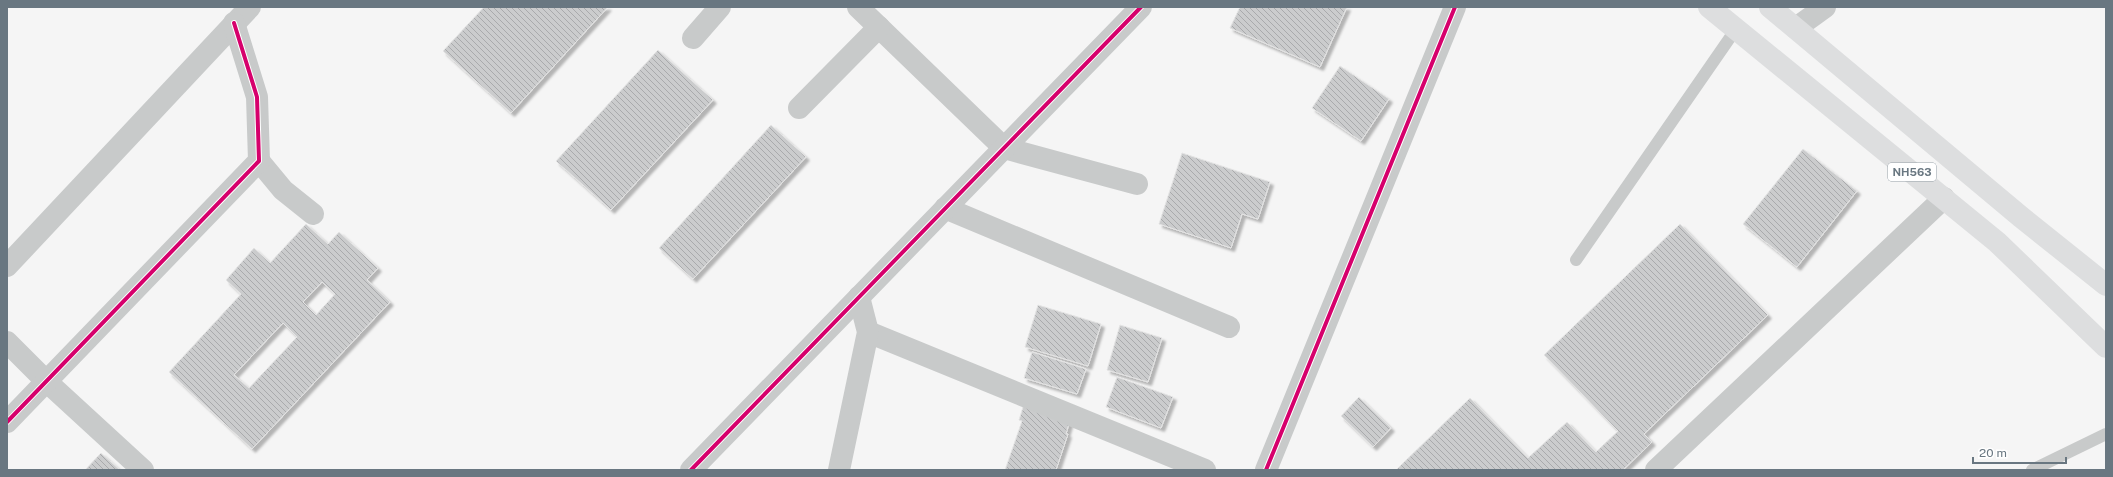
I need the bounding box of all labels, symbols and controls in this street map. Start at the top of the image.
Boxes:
road number: NH563 [1888,163,1936,181]
scale bar [1973,439,2066,465]
text: 20 m [1979,446,2007,460]

